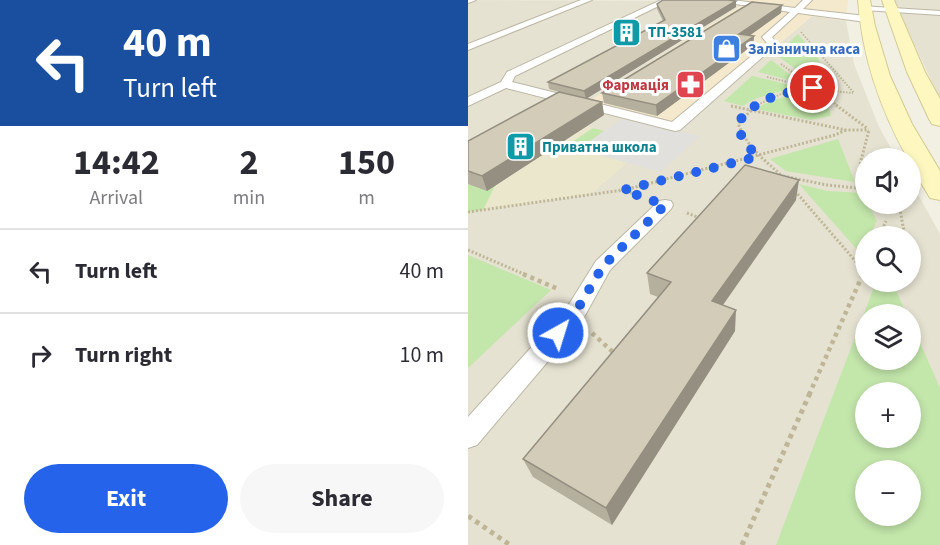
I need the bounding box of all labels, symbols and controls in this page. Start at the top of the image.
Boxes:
text: 40 m [123,13,212,73]
building icon: ТП-3581 [611,16,643,48]
place label: ТП-3581 [648,22,703,43]
icon: left [24,24,102,102]
shop icon: Залізнична каса [711,33,743,65]
place label: Залізнична каса [748,39,860,60]
pin [787,62,838,113]
text: Turn left [123,69,217,108]
pharmacy icon: Фармація [674,69,706,101]
icon: arrive [796,71,829,104]
place label: Фармація [602,75,669,96]
building icon: Приватна школа [505,131,537,163]
text: 14:42 [73,137,160,188]
text: 2 [239,137,258,188]
text: 150 [338,137,395,188]
place label: Приватна школа [542,137,657,158]
map controls [855,148,921,526]
button: sound [855,148,921,214]
text: Arrival [89,184,143,212]
text: min [233,184,265,212]
text: m [358,184,375,212]
button: search [855,226,921,292]
icon: left [24,255,57,288]
text: Turn left [75,255,157,287]
text: 40 m [399,255,444,287]
position arrow [526,301,590,365]
button: layers [855,304,921,370]
icon: right [24,339,57,372]
text: Turn right [75,339,172,371]
text: 10 m [399,339,444,371]
button: + [855,382,921,448]
button: − [855,460,921,526]
button: Exit [24,464,228,533]
button: Share [240,464,444,533]

